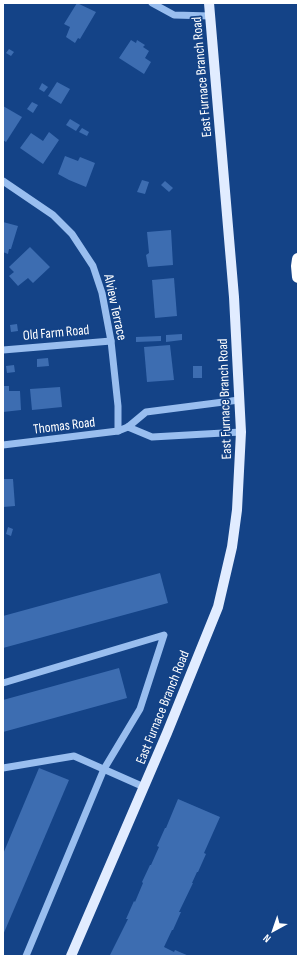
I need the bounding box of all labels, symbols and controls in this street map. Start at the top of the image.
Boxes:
street label: East Furnace Branch Road [188,16,215,138]
street label: Alview Terrace [100,271,131,342]
street label: Old Farm Road [22,321,90,344]
street label: East Furnace Branch Road [214,338,235,460]
street label: Thomas Road [32,413,96,438]
street label: East Furnace Branch Road [132,648,193,766]
north arrow [253,911,293,951]
text: N [260,931,273,945]

